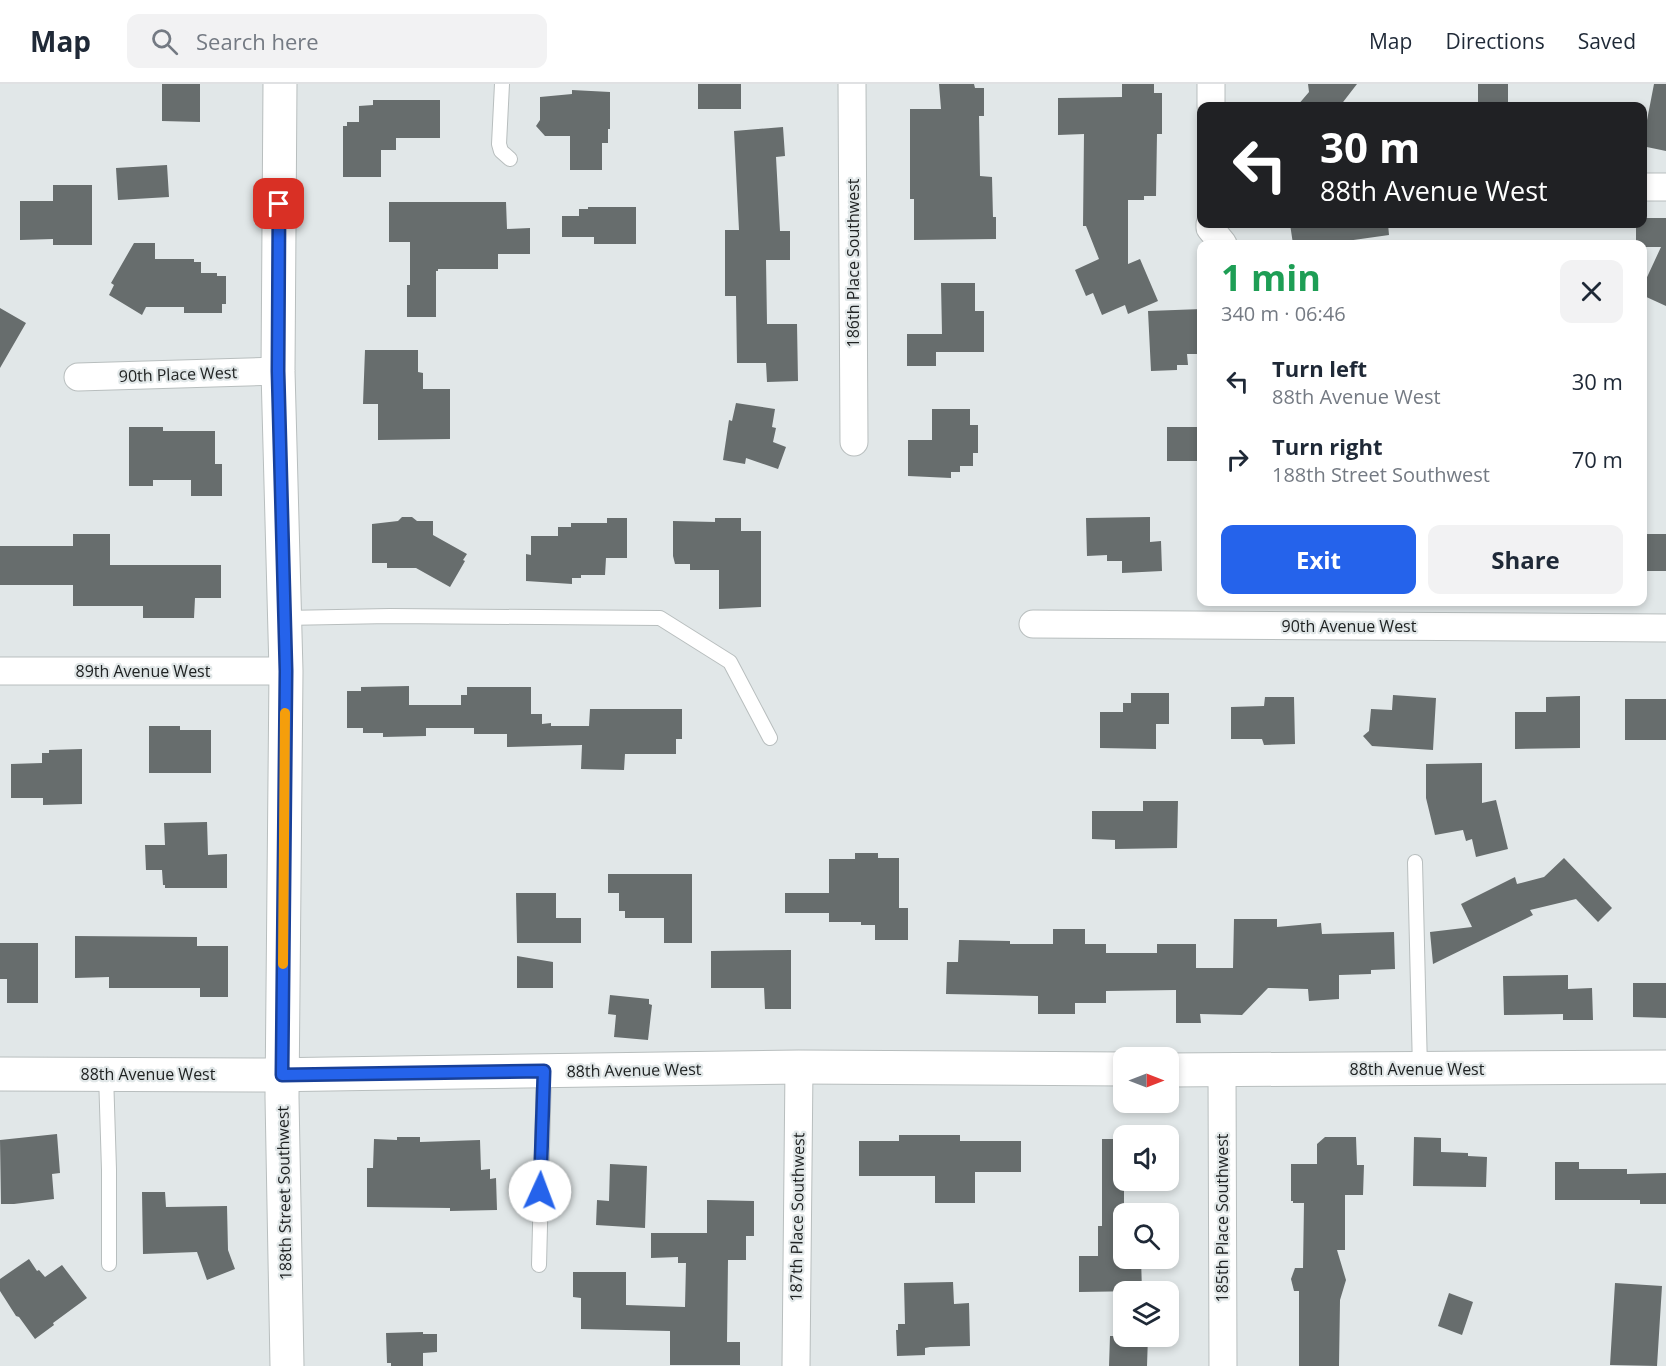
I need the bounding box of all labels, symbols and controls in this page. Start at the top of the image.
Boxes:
search box [127,14,547,68]
text: Map [30,22,91,60]
icon: search [148,25,181,58]
text: Search here [196,26,319,56]
text: Map [1369,27,1412,55]
text: Directions [1445,27,1545,55]
text: Saved [1578,27,1636,55]
text: 30 m [1320,118,1420,175]
icon: left [1221,126,1299,204]
text: 88th Avenue West [1320,172,1548,209]
pin [253,178,304,229]
street label: 186th Place Southwest [842,178,864,347]
icon: arrive [262,187,295,220]
text: 1 min [1221,253,1321,302]
button: close [1560,260,1623,323]
text: 340 m · 06:46 [1221,300,1346,327]
text: Turn left [1272,353,1367,383]
street label: 90th Place West [118,361,238,387]
icon: left [1221,365,1254,398]
text: 30 m [1572,366,1623,396]
text: 88th Avenue West [1272,383,1441,410]
text: Turn right [1272,431,1383,461]
icon: right [1221,443,1254,476]
text: 70 m [1572,444,1623,474]
text: 188th Street Southwest [1272,461,1490,488]
button: Exit [1221,525,1416,594]
button: Share [1428,525,1623,594]
street label: 90th Avenue West [1282,615,1417,637]
street label: 89th Avenue West [76,660,211,682]
north arrow [1113,1047,1179,1113]
map controls [1113,1047,1179,1347]
street label: 88th Avenue West [566,1058,702,1082]
street label: 88th Avenue West [1350,1058,1485,1080]
street label: 88th Avenue West [81,1063,216,1085]
street label: 188th Street Southwest [271,1105,297,1280]
button: sound [1113,1125,1179,1191]
street label: 187th Place Southwest [785,1132,809,1302]
street label: 185th Place Southwest [1211,1133,1233,1302]
position arrow [508,1159,572,1223]
button: search [1113,1203,1179,1269]
button: layers [1113,1281,1179,1347]

